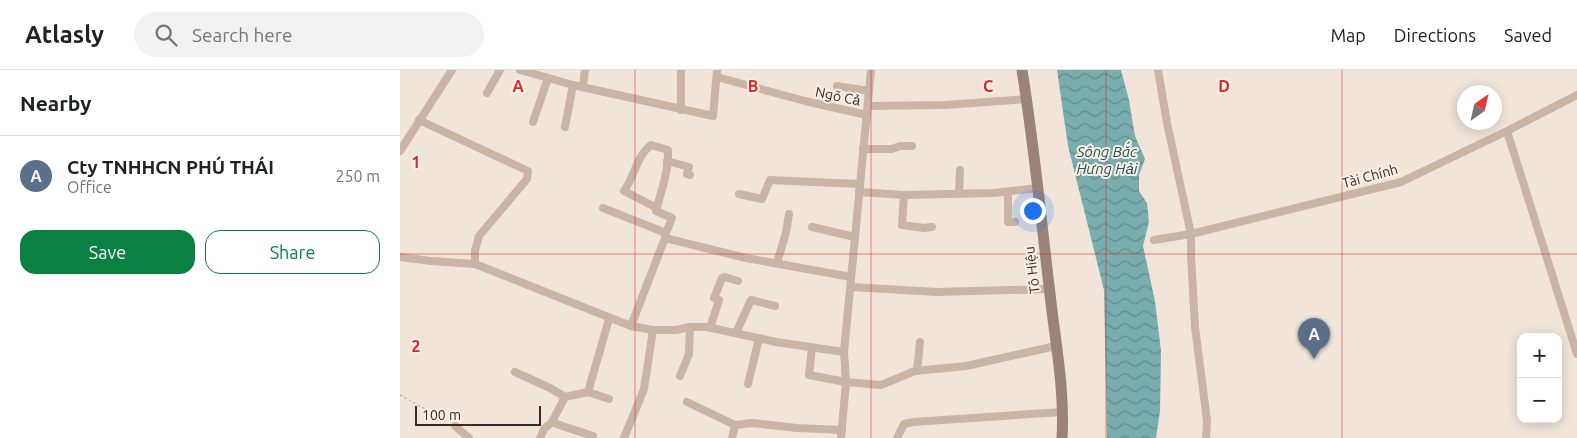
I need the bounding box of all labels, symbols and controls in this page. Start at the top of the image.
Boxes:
search box [134,12,484,57]
text: Atlasly [25,21,104,48]
icon: search [152,21,180,49]
text: Search here [192,24,292,46]
text: Map [1330,25,1366,45]
text: Directions [1394,25,1476,45]
text: Saved [1504,25,1552,45]
text: A [512,77,524,95]
text: B [748,77,758,95]
text: C [983,77,993,95]
text: D [1218,77,1230,95]
street label: Ngõ Cả [814,83,862,109]
north arrow [1457,85,1502,130]
text: Nearby [20,91,91,115]
water label: Sông Bắc Hưng Hải [1076,141,1139,177]
text: 1 [411,153,421,171]
text: Cty TNHHCN PHÚ THÁI [67,156,274,178]
street label: Tài Chính [1340,161,1400,191]
text: A [30,167,42,185]
text: 250 m [335,167,380,185]
text: Office [67,178,112,196]
your location [1020,198,1046,224]
button: Save [20,230,195,274]
button: Share [205,230,380,274]
street label: Tô Hiệu [1021,246,1043,294]
pin: A [1298,318,1330,359]
map controls [1517,333,1562,423]
button: + [1517,333,1562,378]
text: 2 [411,337,421,355]
button: − [1517,378,1562,423]
scale bar [415,403,541,426]
text: 100 m [422,407,461,423]

